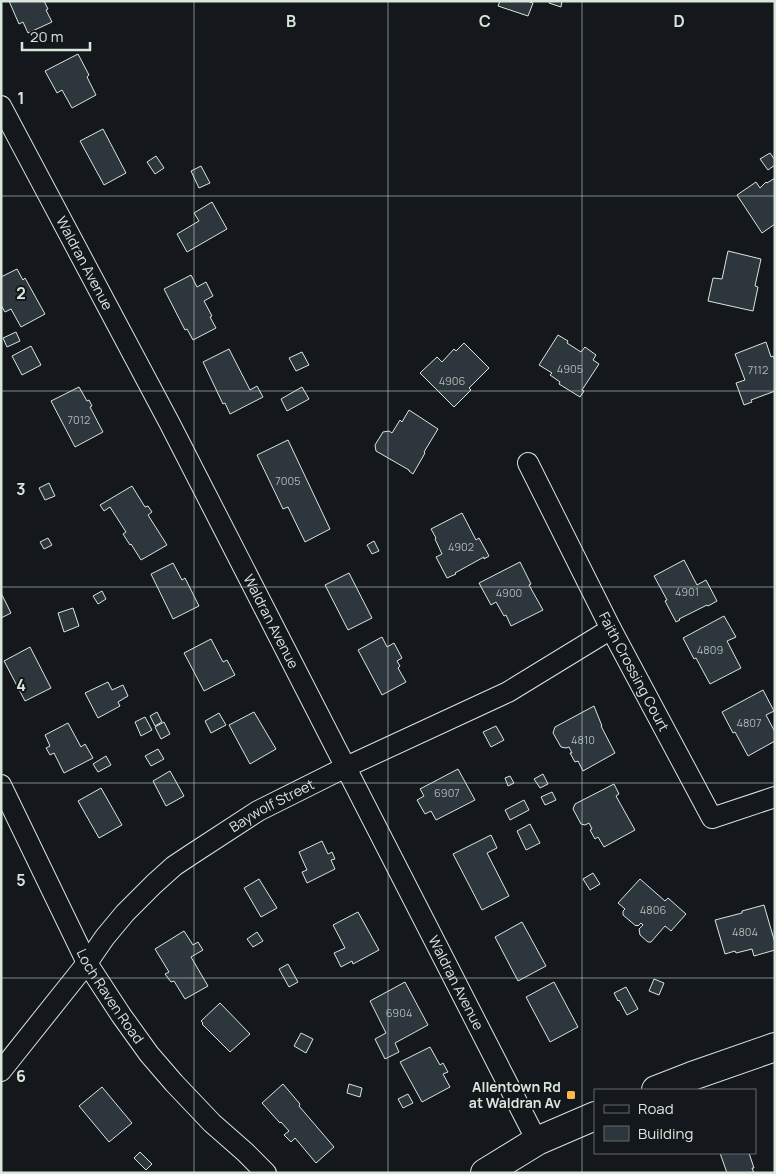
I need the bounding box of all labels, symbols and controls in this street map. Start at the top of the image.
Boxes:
text: B [286,10,296,32]
text: C [479,10,491,32]
text: D [673,10,685,32]
scale bar [22,20,90,52]
text: 20 m [30,26,63,47]
text: 1 [17,87,25,109]
street label: Waldran Avenue [52,213,118,313]
text: 2 [16,282,26,304]
house number: 4905 [557,361,583,376]
house number: 7112 [748,362,768,377]
house number: 4906 [439,373,466,388]
house number: 7012 [68,412,90,427]
house number: 7005 [275,473,301,488]
text: 3 [16,478,26,500]
house number: 4902 [448,539,474,554]
street label: Waldran Avenue [240,571,304,672]
house number: 4901 [675,584,699,599]
house number: 4900 [496,585,522,600]
street label: Faith Crossing Court [595,609,674,735]
house number: 4809 [697,642,723,657]
text: 4 [16,674,26,696]
house number: 4807 [736,715,762,730]
house number: 4810 [571,732,595,747]
street label: Baywolf Street [225,774,318,836]
house number: 6907 [434,785,460,800]
text: 5 [16,869,26,891]
house number: 4806 [640,902,666,917]
house number: 4804 [732,924,758,939]
street label: Waldran Avenue [424,932,489,1033]
street label: Loch Raven Road [73,946,148,1047]
house number: 6904 [386,1005,412,1020]
text: 6 [16,1065,26,1087]
place label: Allentown Rd at Waldran Av [469,1077,561,1112]
marker: Allentown Rd at Waldran Av [565,1089,577,1101]
legend [594,1089,756,1154]
text: Road [638,1098,674,1119]
text: Building [638,1123,693,1144]

